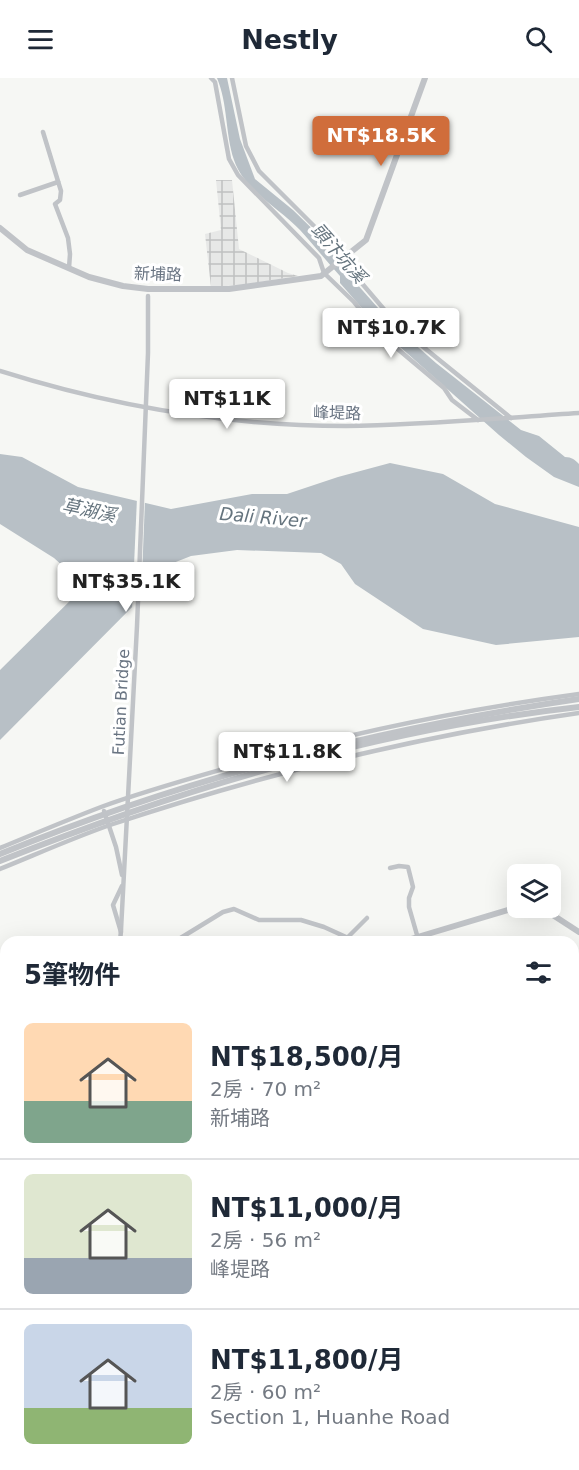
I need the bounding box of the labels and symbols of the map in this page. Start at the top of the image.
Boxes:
pin: NT$18.5K [319,116,443,167]
water label: 頭汴坑溪 [307,219,373,289]
street label: 新埔路 [134,264,182,284]
pin: NT$10.7K [329,308,453,359]
pin: NT$11K [178,379,276,430]
street label: 峰堤路 [313,403,361,423]
water label: 草湖溪 [60,494,121,527]
water label: Dali River [219,503,309,531]
pin: NT$35.1K [64,562,188,613]
street label: Futian Bridge [109,648,133,756]
pin: NT$11.8K [225,732,349,783]

